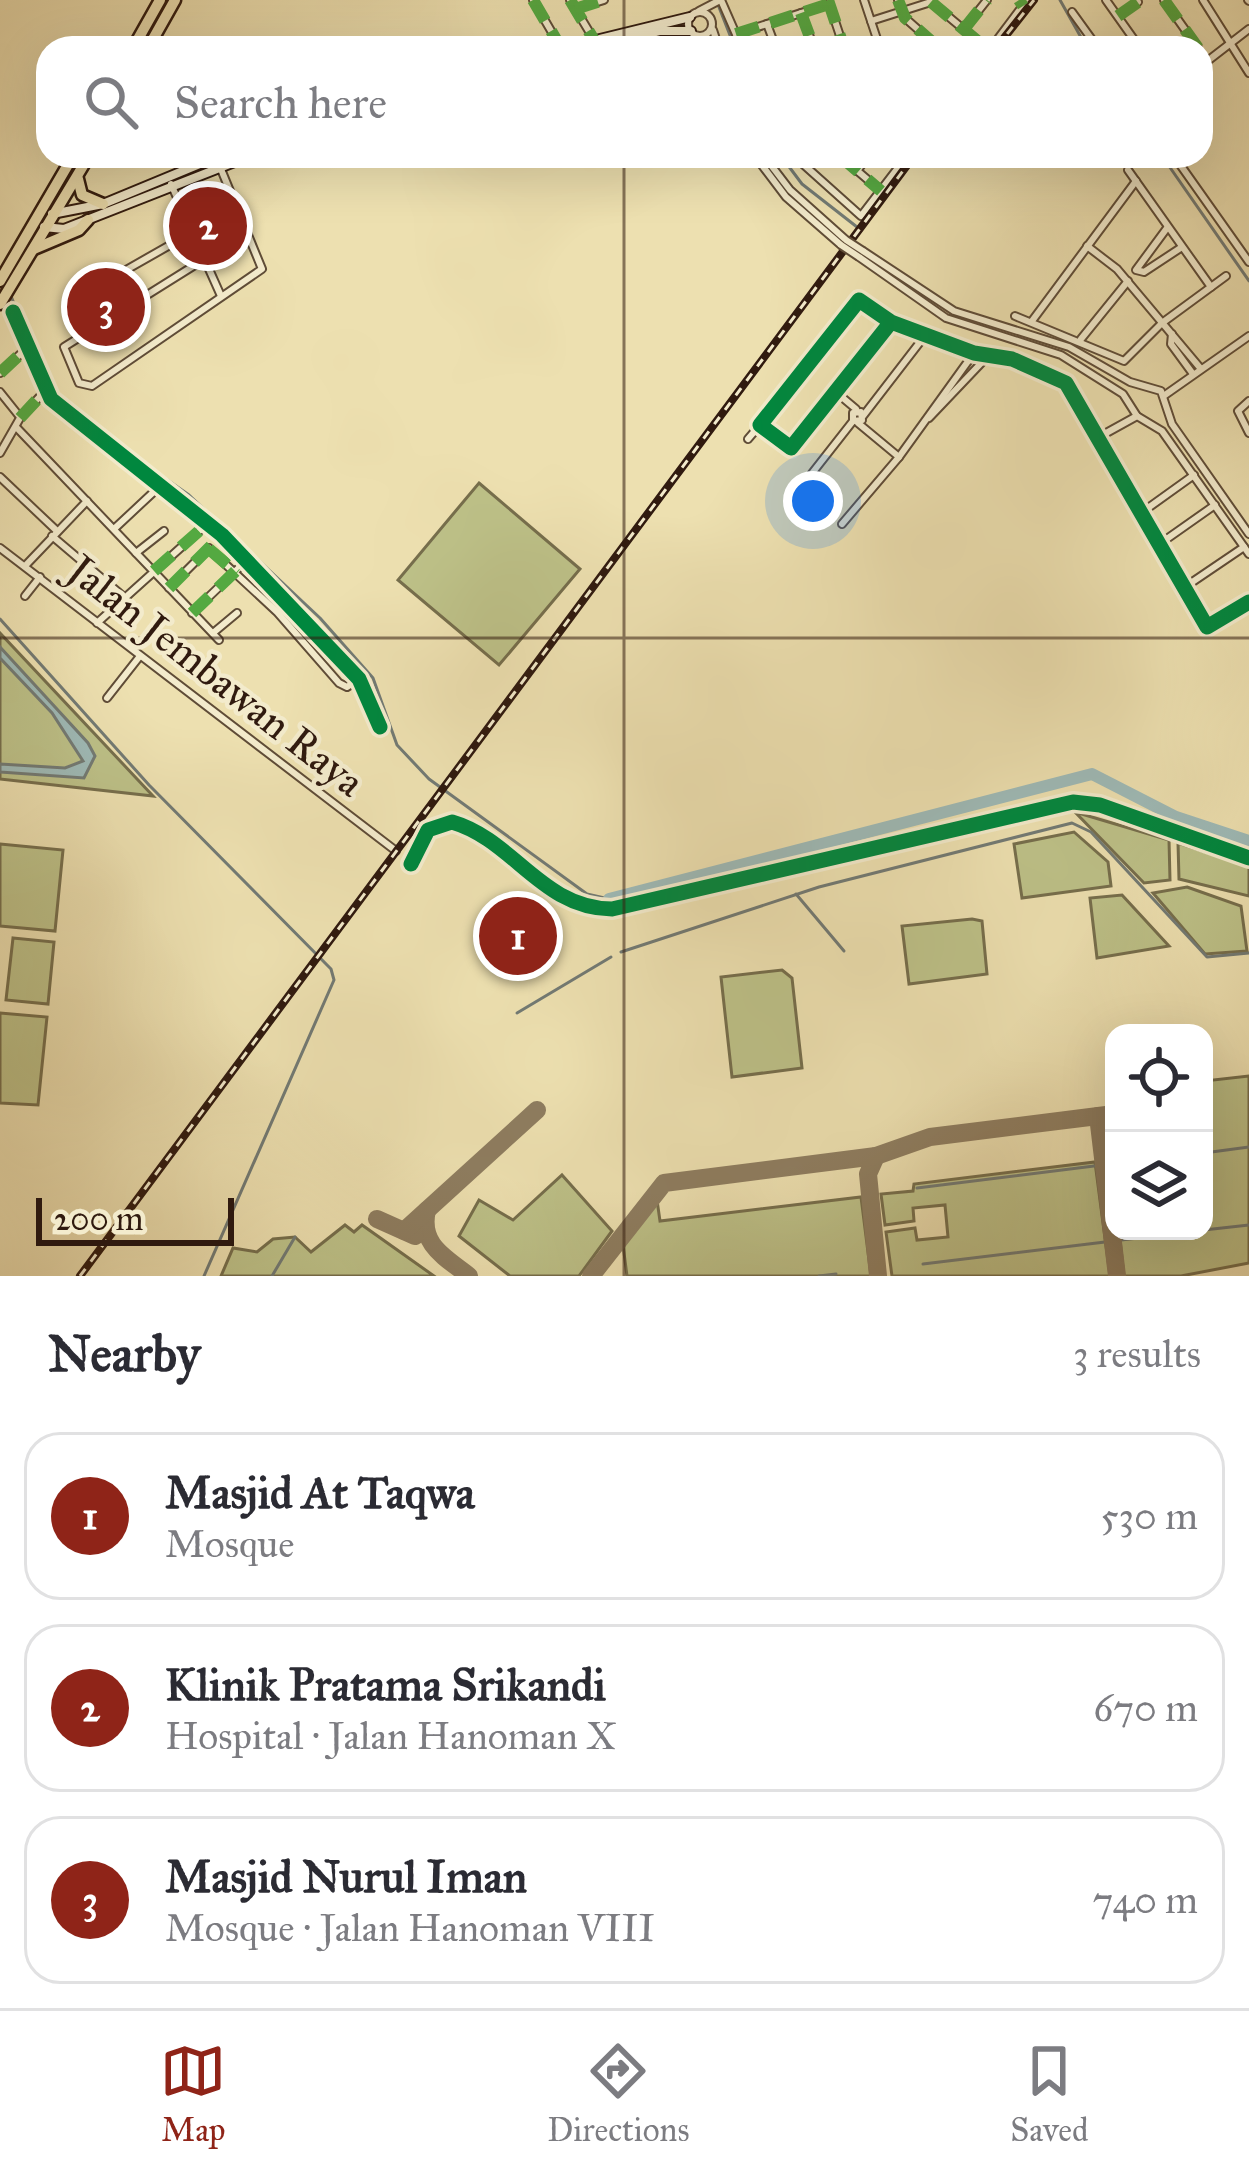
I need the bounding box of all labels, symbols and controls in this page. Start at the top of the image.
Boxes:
search box [36,36,1213,168]
icon: search [78,69,144,135]
text: Search here [174,75,387,130]
pin: 2 [169,181,247,271]
pin: 3 [67,262,145,352]
your location [783,471,843,531]
street label: Jalan Jembawan Raya [54,542,375,808]
pin: 1 [479,891,557,981]
map controls [1105,1024,1213,1240]
button: locate [1105,1024,1213,1132]
button: layers [1105,1132,1213,1240]
scale bar [36,1192,234,1245]
text: 200 m [54,1199,144,1239]
text: Nearby [48,1323,200,1385]
text: 3 results [1073,1330,1201,1378]
text: Masjid At Taqwa [165,1465,475,1520]
text: 1 [82,1492,98,1540]
text: 530 m [1100,1492,1198,1540]
text: Mosque [165,1520,295,1568]
text: Klinik Pratama Srikandi [165,1657,606,1712]
text: 2 [80,1684,100,1732]
text: 670 m [1093,1684,1198,1732]
text: Hospital · Jalan Hanoman X [165,1712,617,1760]
text: Masjid Nurul Iman [165,1849,527,1904]
text: 3 [82,1876,98,1924]
text: 740 m [1093,1876,1198,1924]
text: Mosque · Jalan Hanoman VIII [165,1904,655,1952]
tab: Map [160,2038,226,2150]
tab: Directions [547,2038,689,2150]
tab: Saved [1010,2038,1089,2150]

